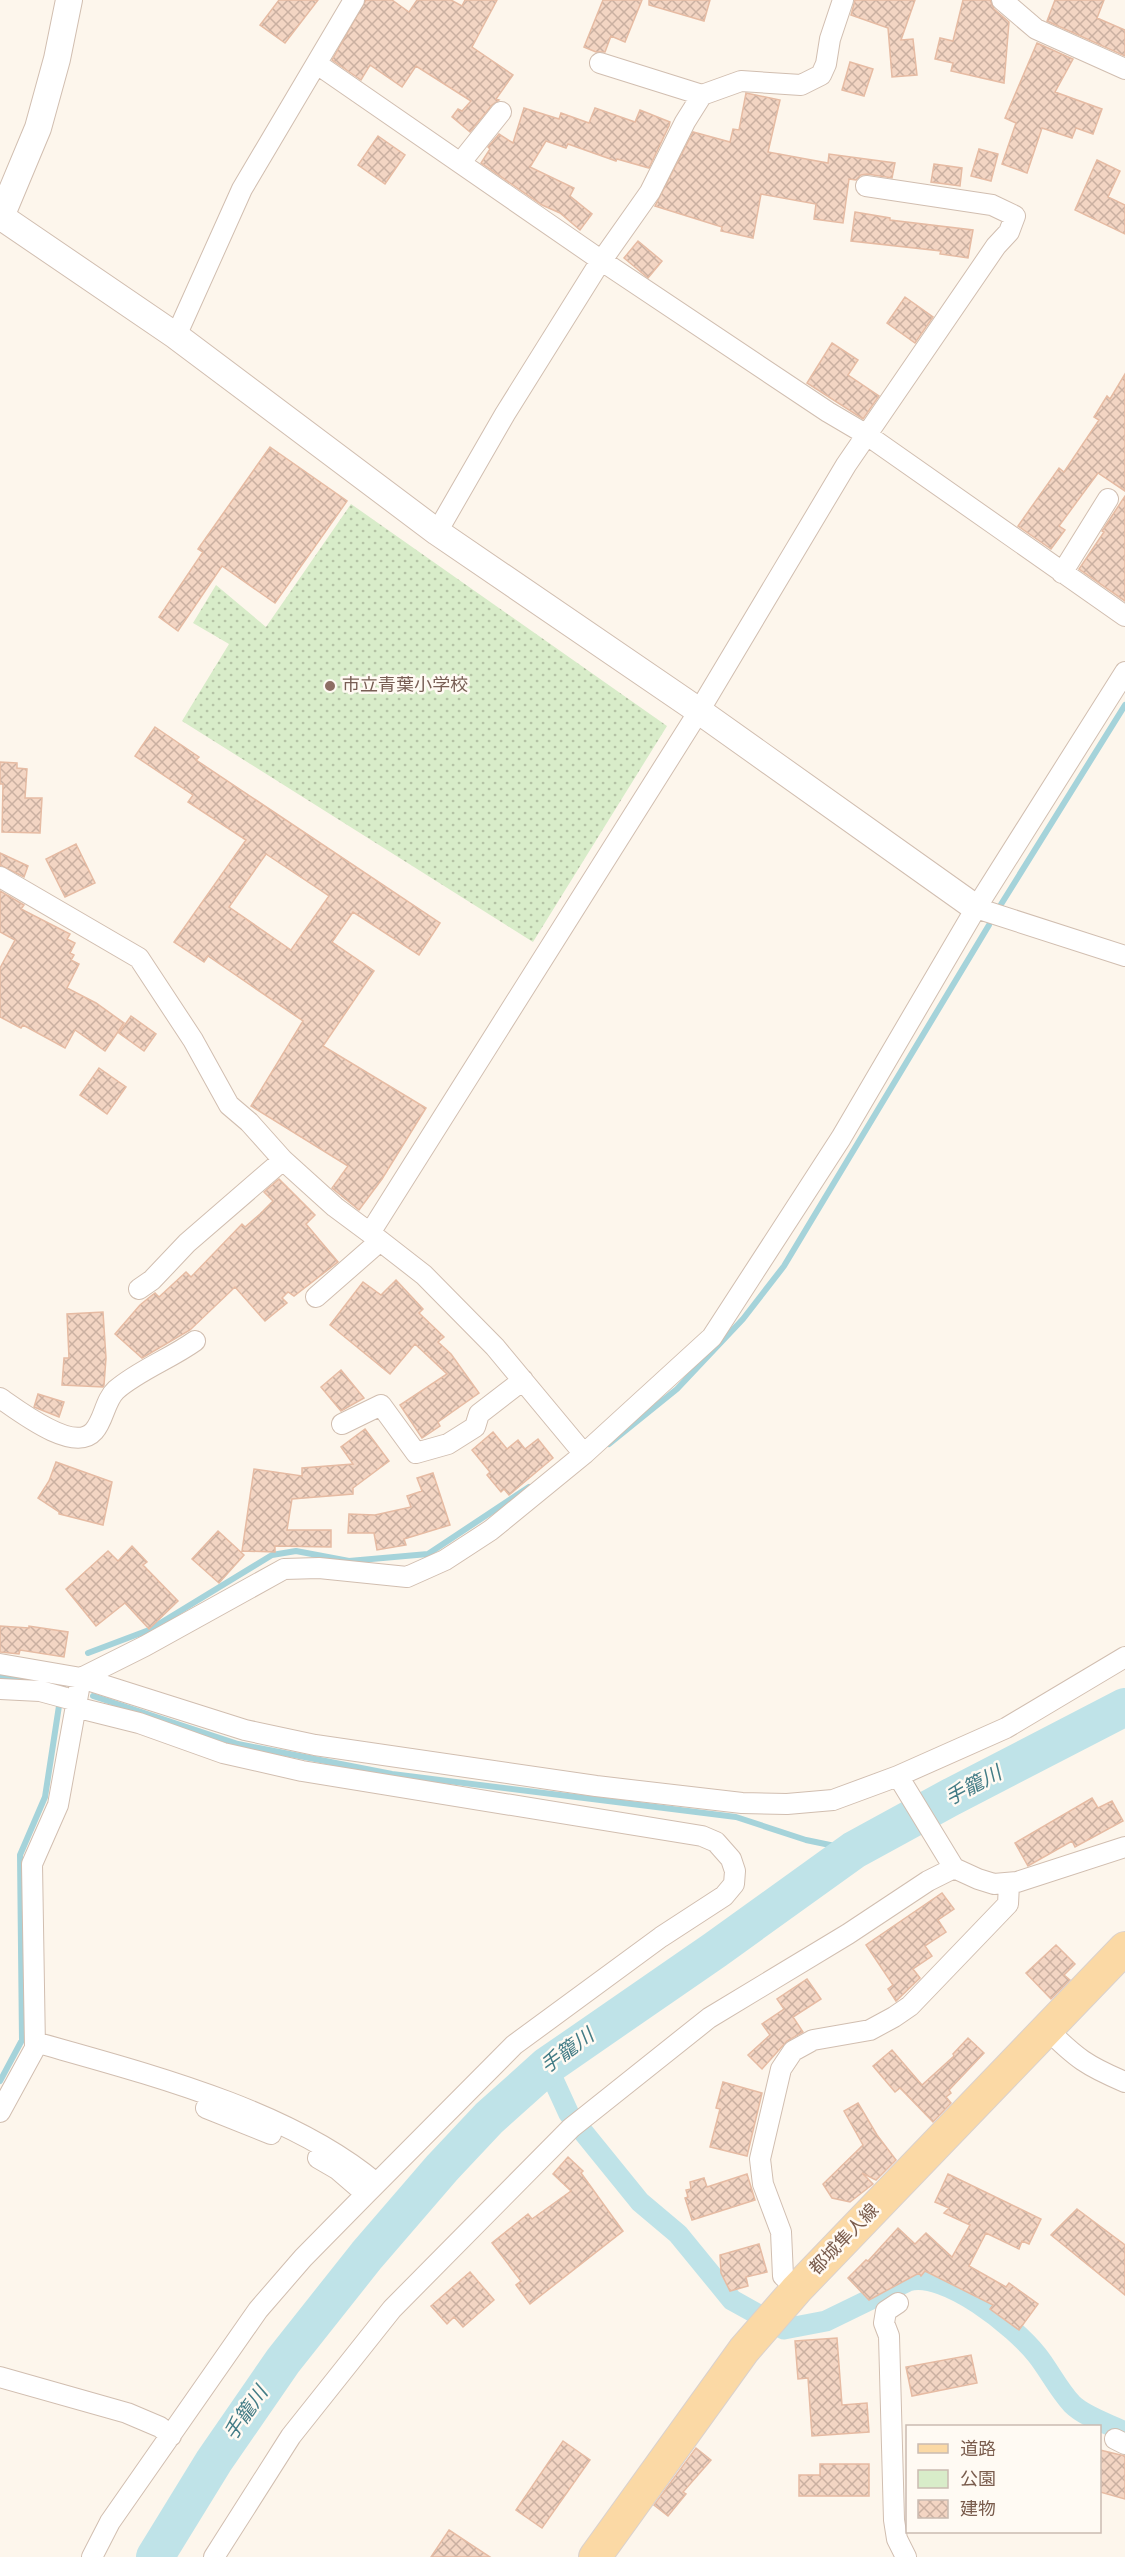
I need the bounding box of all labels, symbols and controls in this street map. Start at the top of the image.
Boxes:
place label: 市立青葉小学校 [342,675,468,698]
marker: 市立青葉小学校 [323,679,337,693]
water label: 手籠川 [941,1760,1008,1813]
water label: 手籠川 [536,2023,602,2080]
street label: 都城隼人線 [805,2200,885,2280]
water label: 手籠川 [219,2380,276,2446]
legend [906,2425,1101,2533]
text: 道路 [960,2439,996,2462]
text: 公園 [960,2469,996,2492]
text: 建物 [960,2499,996,2522]

